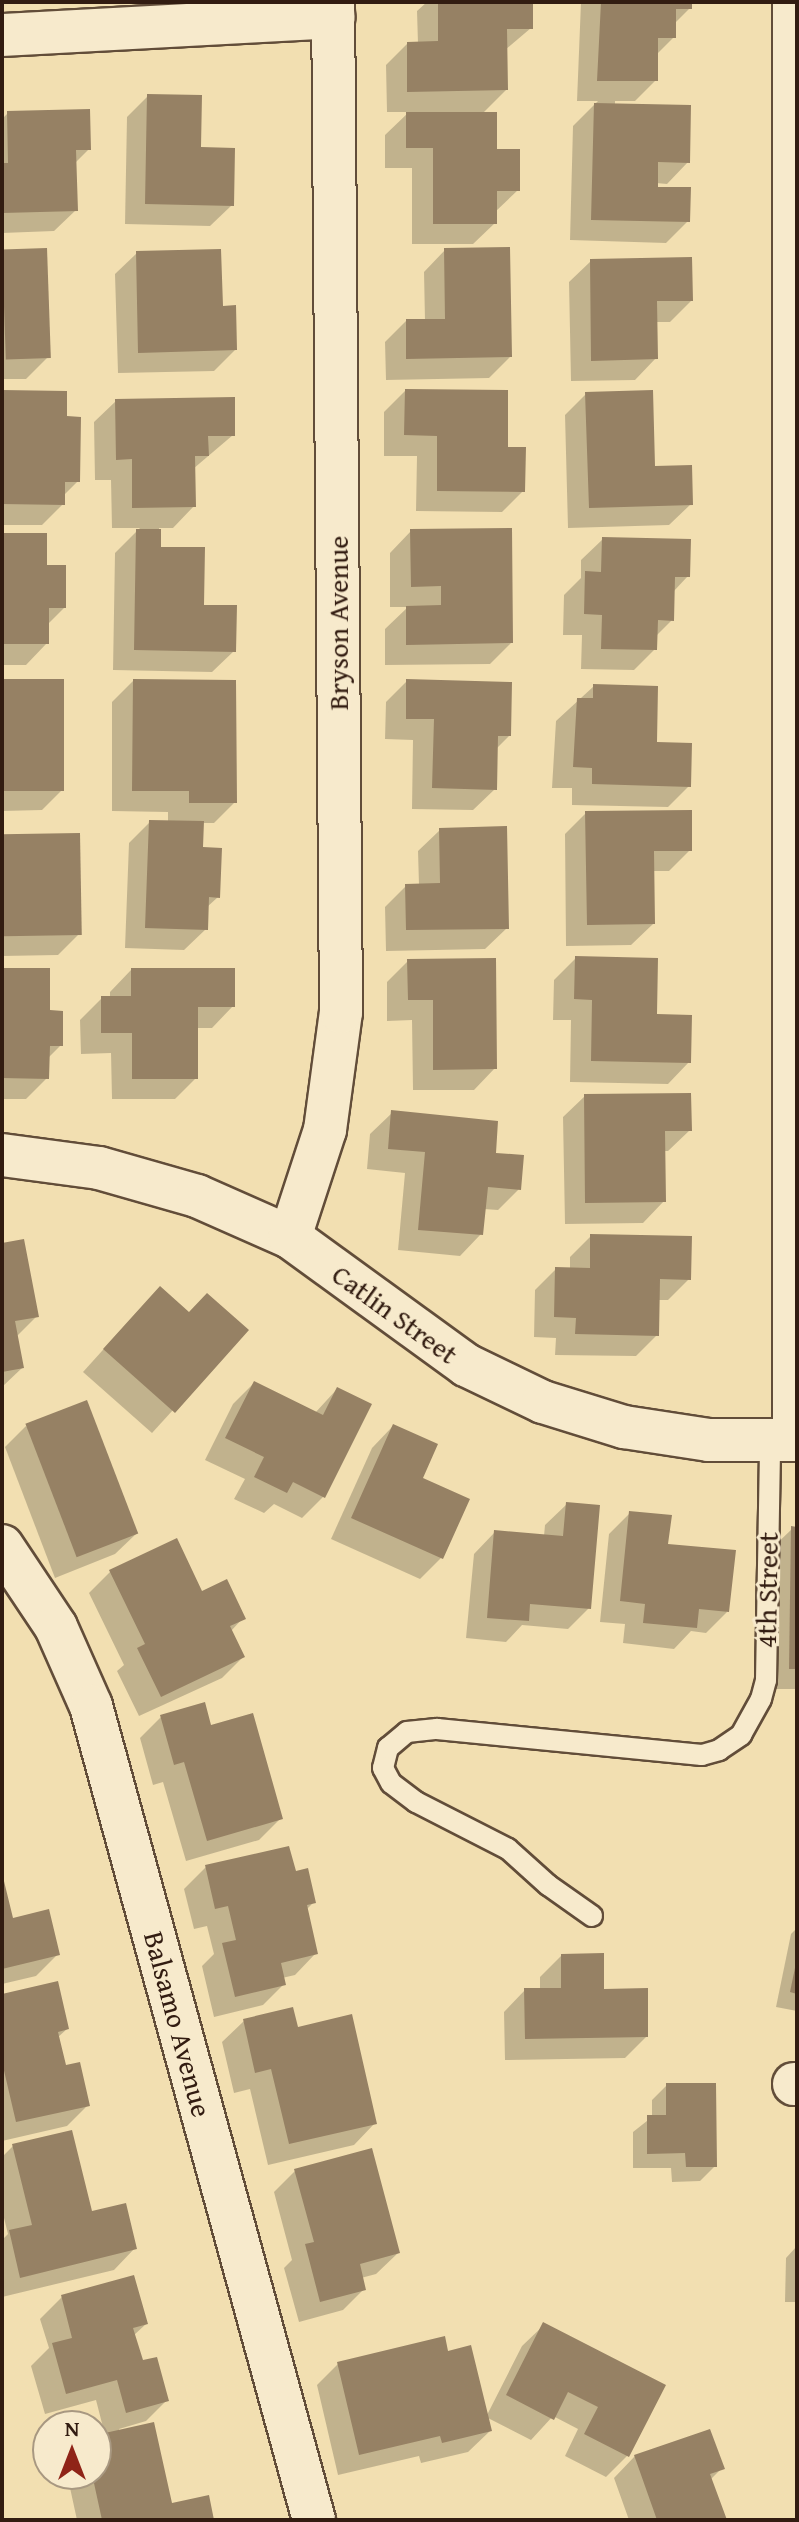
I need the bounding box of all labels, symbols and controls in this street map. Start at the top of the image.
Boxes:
street label: Bryson Avenue [321,536,355,710]
street label: Catlin Street [326,1257,464,1371]
street label: 4th Street [749,1532,785,1648]
street label: Balsamo Avenue [137,1928,219,2120]
north arrow [32,2410,112,2490]
text: N [65,2412,79,2444]

